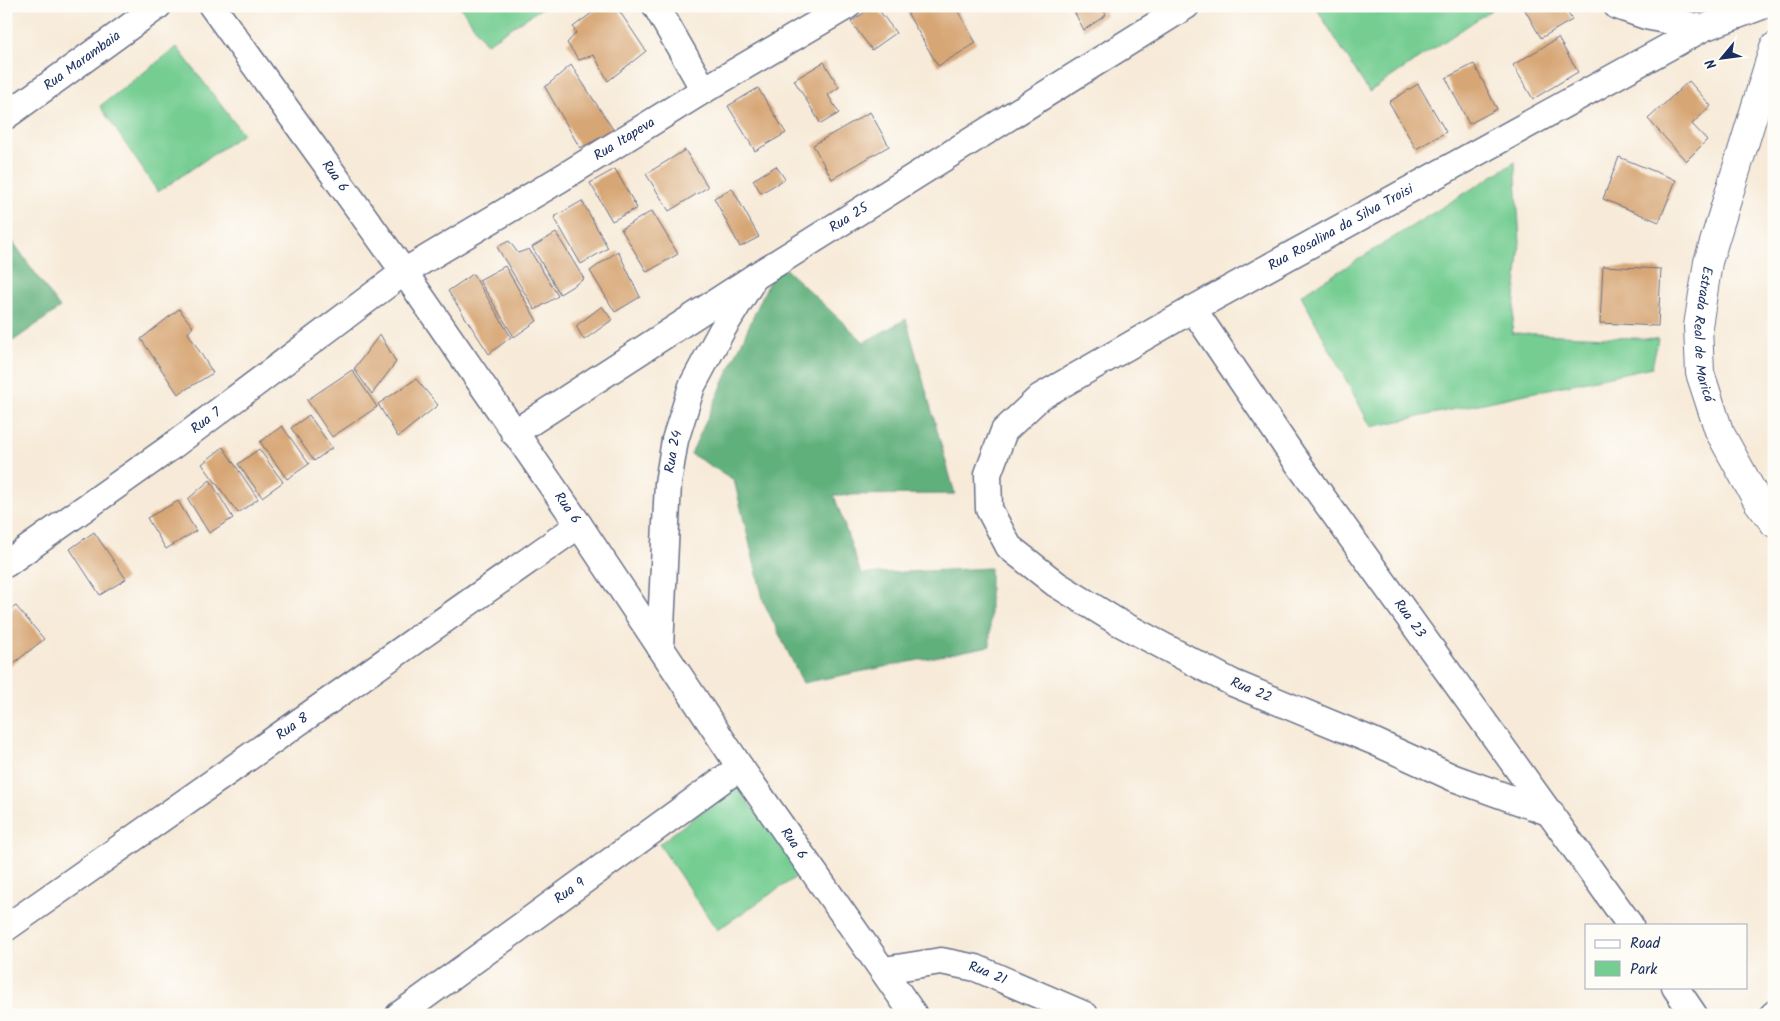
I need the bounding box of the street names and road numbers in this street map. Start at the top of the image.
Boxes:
street label: Rua Marambaia [39,25,125,96]
street label: Rua Itapeva [589,112,660,167]
street label: Rua 6 [316,156,354,197]
street label: Rua Rosalina da Silva Troisi [1264,178,1418,277]
street label: Rua 25 [825,196,874,238]
street label: Estrada Real de Maricá [1687,265,1720,406]
street label: Rua 7 [186,402,226,440]
street label: Rua 24 [659,427,688,475]
street label: Rua 6 [548,487,586,529]
street label: Rua 23 [1388,595,1431,643]
street label: Rua 22 [1227,671,1275,709]
street label: Rua 8 [271,707,314,746]
street label: Rua 6 [775,823,813,864]
street label: Rua 9 [549,872,590,910]
street label: Rua 21 [967,956,1010,991]

